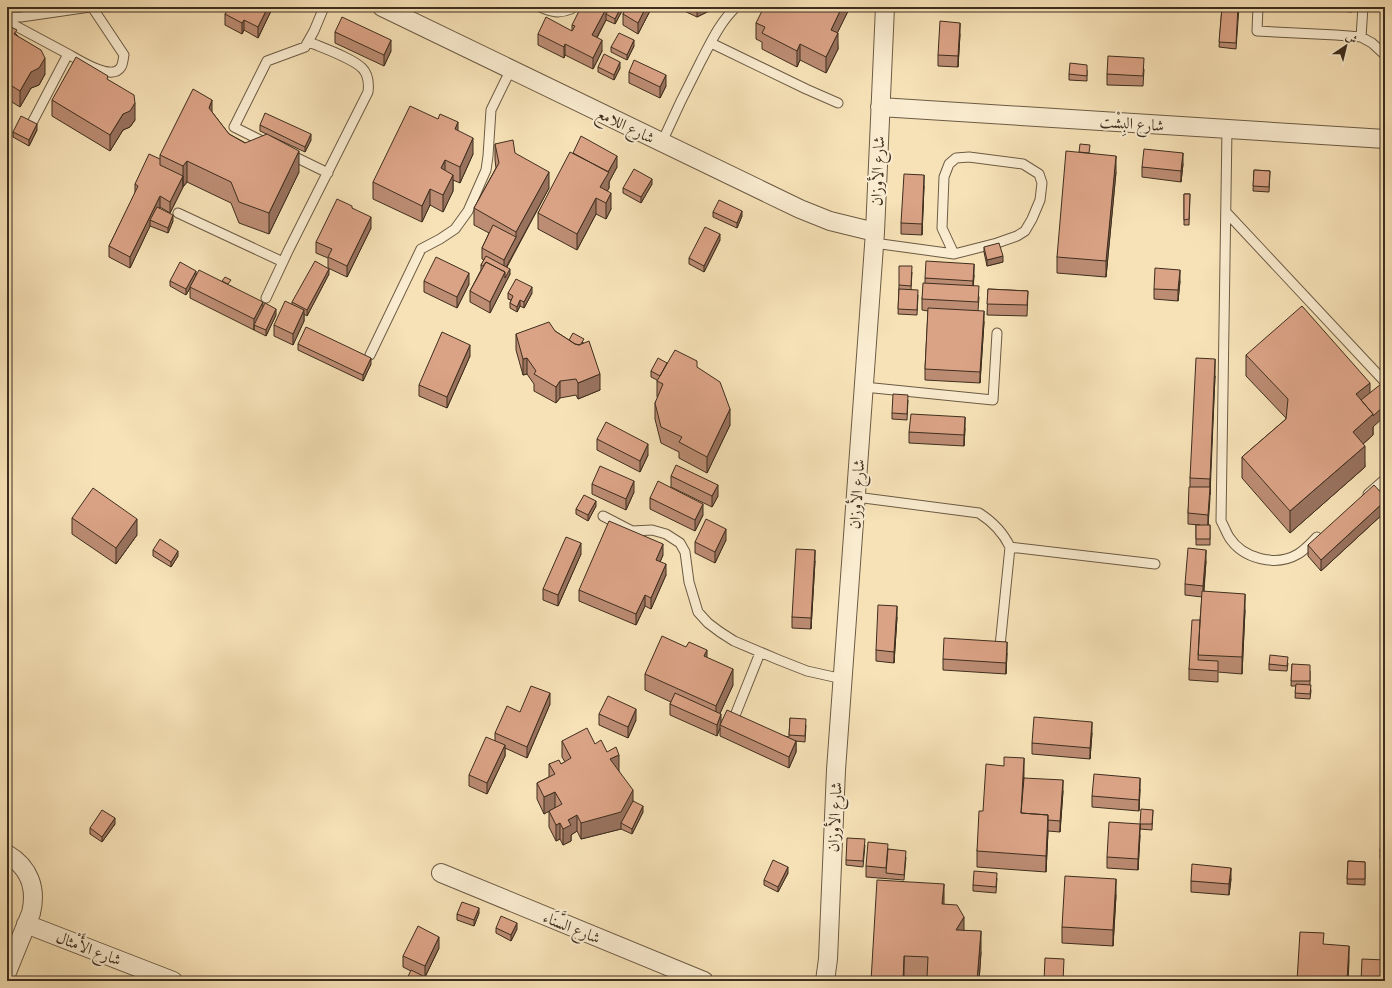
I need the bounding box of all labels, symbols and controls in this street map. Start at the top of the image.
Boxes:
north arrow [1326,26,1366,66]
text: ش [1343,30,1360,48]
street label: شارع اللامع [591,103,658,153]
street label: شارع البِشْت [1099,110,1165,139]
street label: شارع الأوزان [865,135,892,207]
street label: شارع الأوزان [843,458,872,530]
street label: شارع الأوزان [821,781,850,853]
street label: شارع السَّنَاء [539,904,605,951]
street label: شارع الأَمْثال [52,924,125,973]

